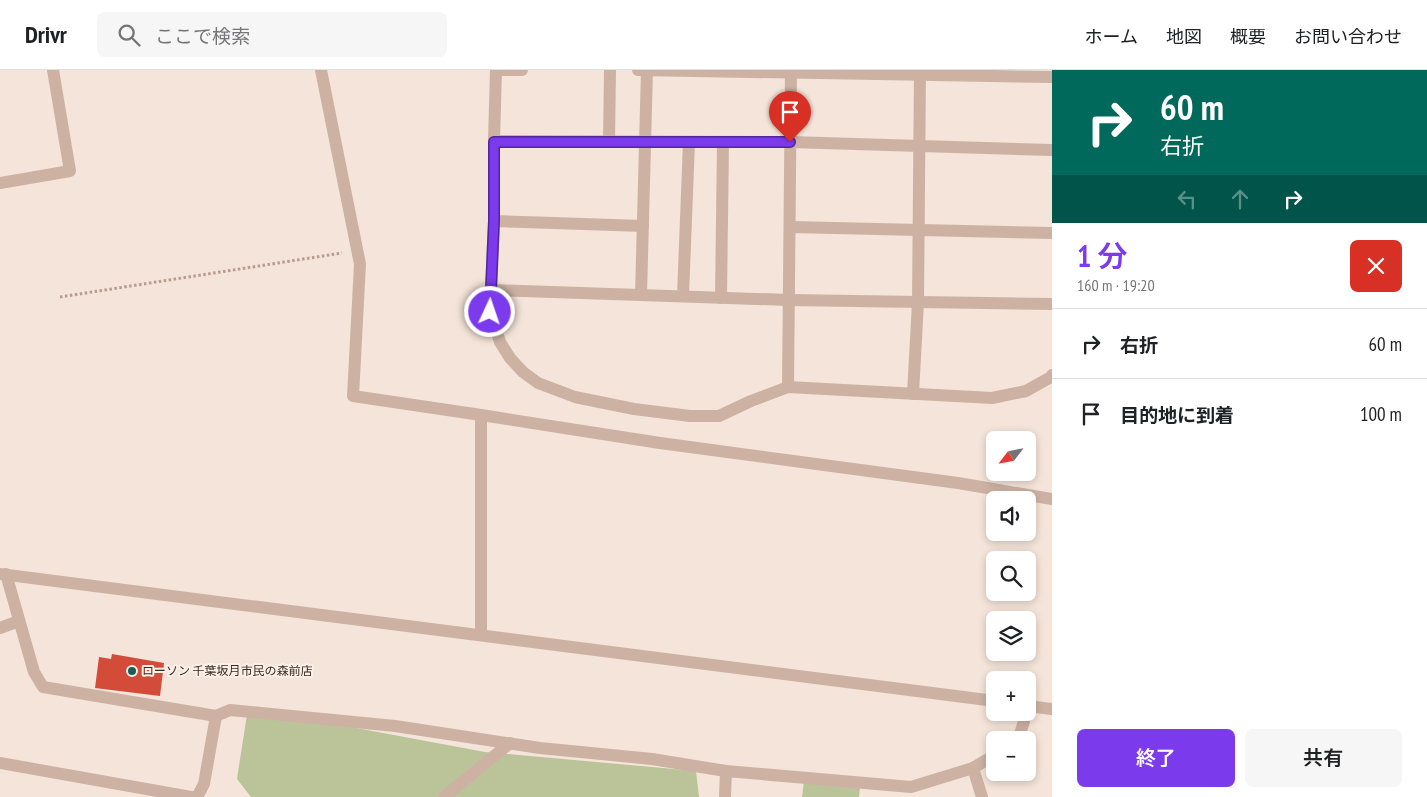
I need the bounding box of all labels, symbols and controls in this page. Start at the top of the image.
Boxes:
search box [97,12,447,57]
text: Drivr [25,19,67,50]
icon: search [115,21,143,49]
text: ここで検索 [155,24,250,48]
text: ホーム [1085,25,1138,48]
text: 地図 [1166,25,1202,48]
text: 概要 [1230,25,1266,48]
text: お問い合わせ [1294,25,1402,48]
text: 60 m [1160,84,1224,130]
icon: right [1077,90,1142,155]
pin [769,91,811,142]
icon: arrive [776,98,804,126]
text: 右折 [1160,132,1204,160]
icon: left [1173,185,1201,213]
icon: ahead [1226,185,1254,213]
icon: right [1279,185,1307,213]
text: 1 分 [1077,236,1128,275]
button: close [1350,240,1402,292]
text: 160 m · 19:20 [1077,275,1155,295]
position arrow [463,285,515,337]
icon: right [1077,330,1105,358]
text: 60 m [1369,332,1402,356]
text: 右折 [1120,333,1158,357]
icon: arrive [1077,400,1105,428]
text: 100 m [1360,402,1402,426]
text: 目的地に到着 [1120,403,1234,427]
north arrow [986,431,1036,481]
map controls [986,431,1036,781]
button: sound [986,491,1036,541]
button: search [986,551,1036,601]
button: layers [986,611,1036,661]
place label: ローソン 千葉坂月市民の森前店 [142,663,313,678]
marker: ローソン 千葉坂月市民の森前店 [126,665,138,677]
button: + [986,671,1036,721]
button: 終了 [1077,729,1235,787]
button: 共有 [1245,729,1402,787]
button: − [986,731,1036,781]

